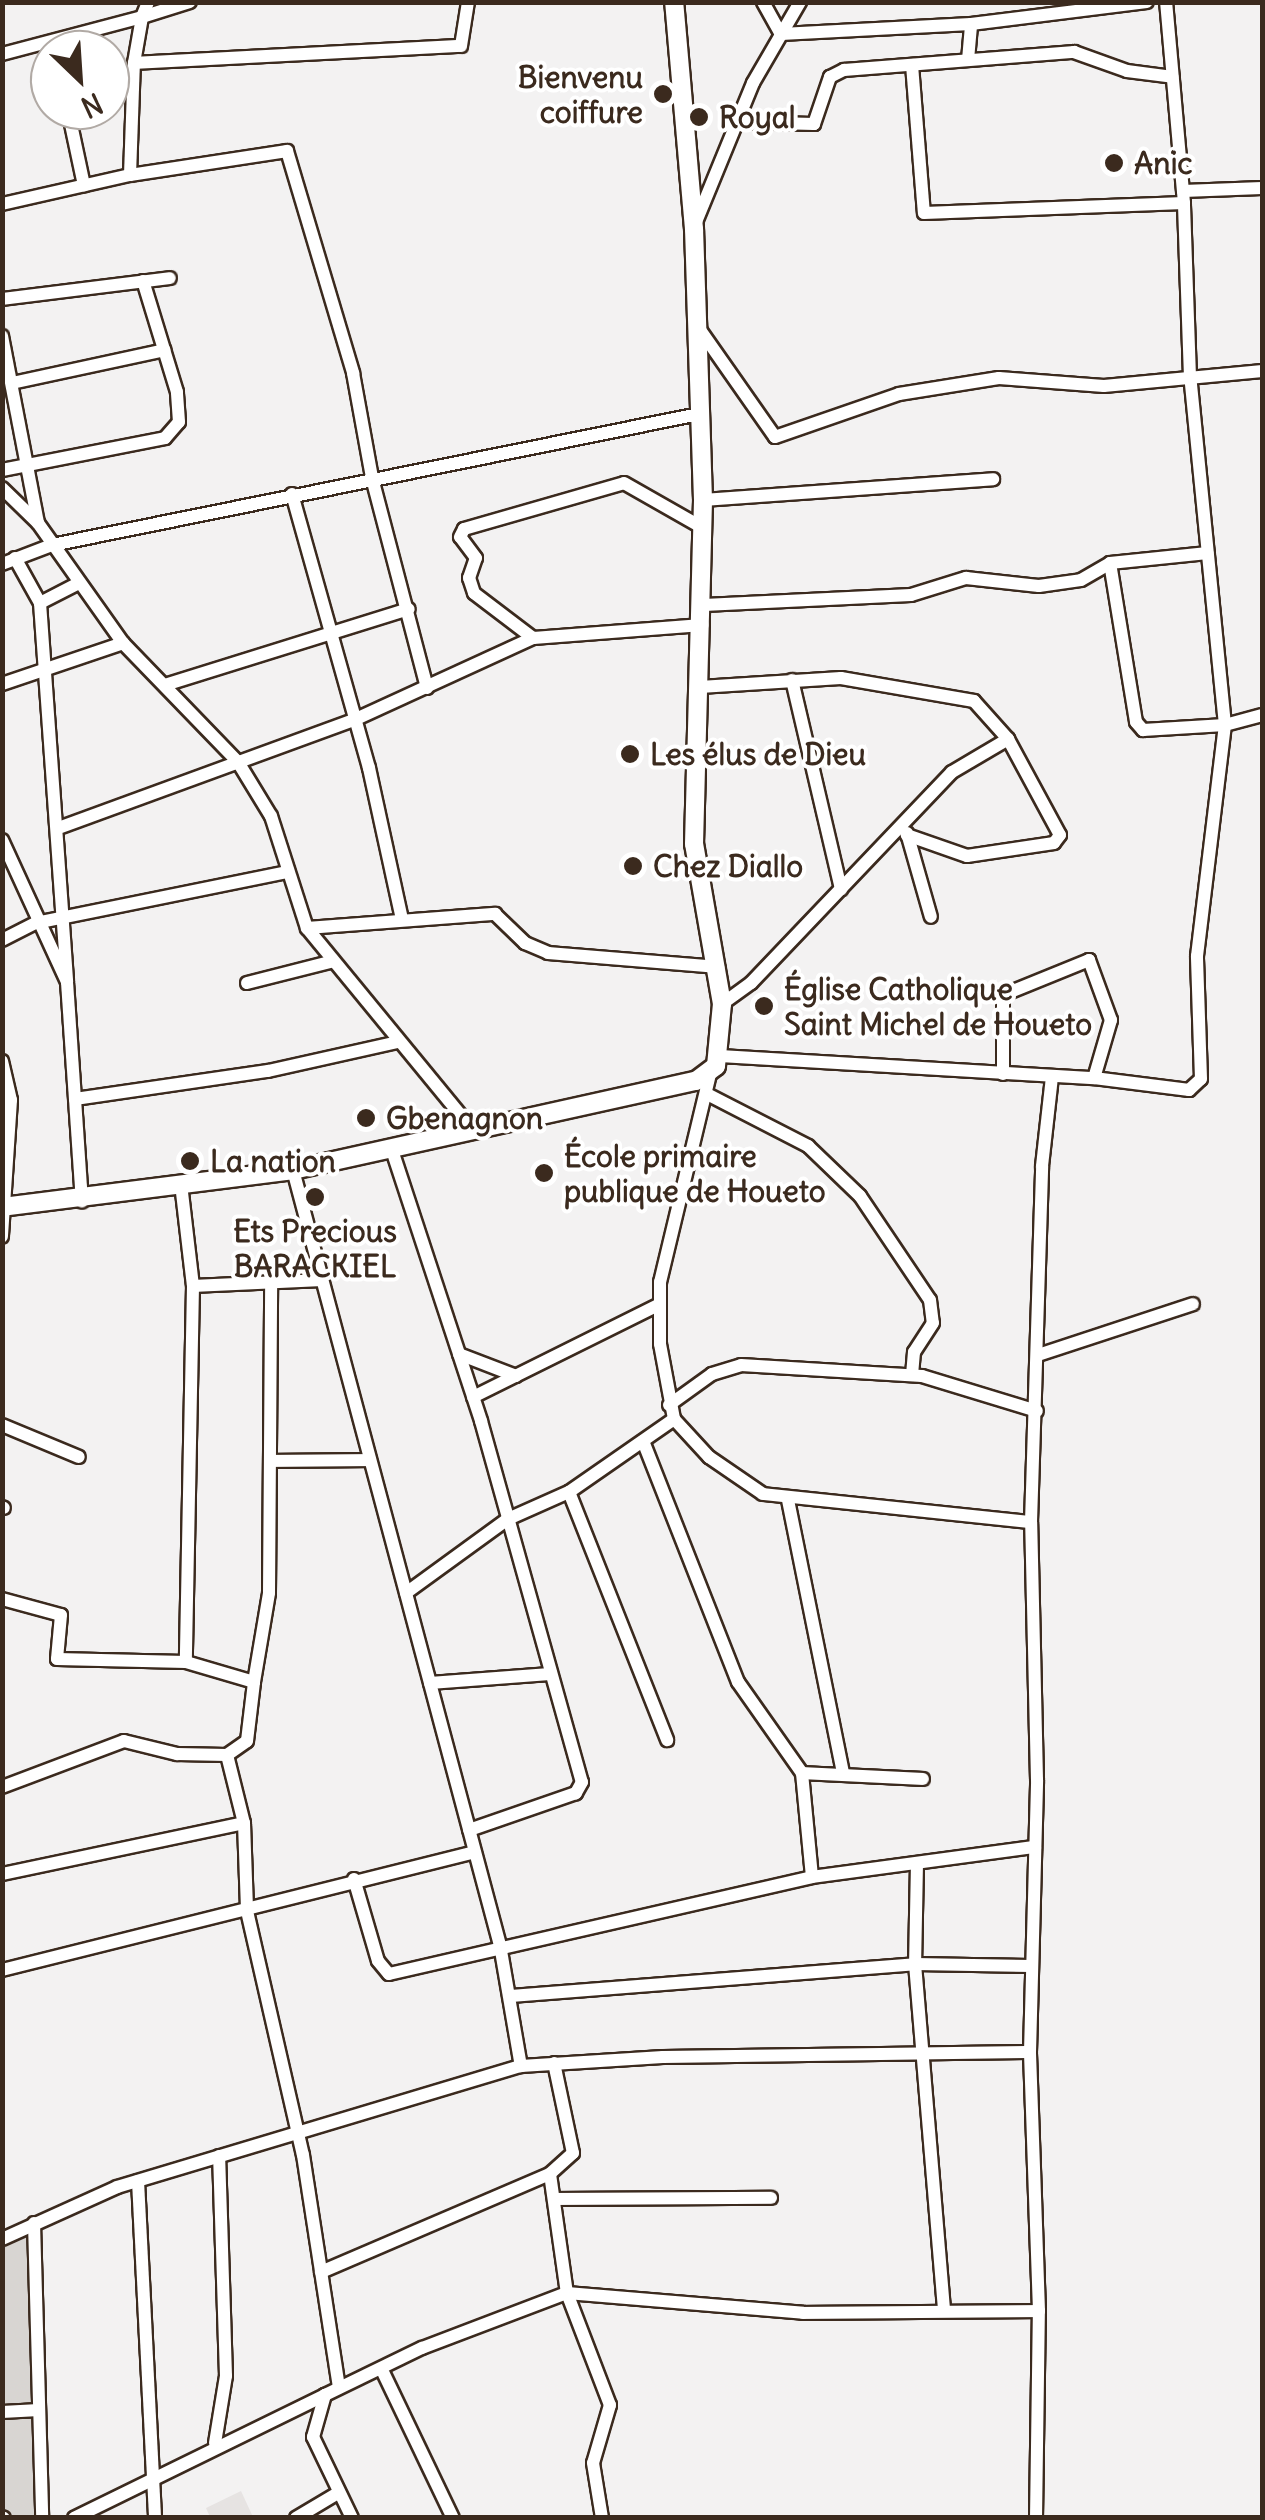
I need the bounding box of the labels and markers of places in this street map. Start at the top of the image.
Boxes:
place label: Bienvenu coiffure [518,59,643,130]
marker: Bienvenu coiffure [652,83,674,105]
place label: Royal [719,99,796,135]
marker: Royal [688,106,710,128]
place label: Anic [1134,145,1193,181]
marker: Anic [1103,152,1125,174]
place label: Les élus de Dieu [650,736,866,772]
marker: Les élus de Dieu [619,743,641,765]
place label: Chez Diallo [653,848,803,884]
marker: Chez Diallo [622,855,644,877]
place label: Église Catholique Saint Michel de Houeto [784,971,1092,1042]
marker: Église Catholique Saint Michel de Houeto [753,995,775,1017]
place label: Gbenagnon [386,1100,543,1136]
marker: Gbenagnon [355,1107,377,1129]
place label: École primaire publique de Houeto [564,1138,826,1208]
place label: La nation [210,1143,336,1179]
marker: La nation [179,1150,201,1172]
marker: École primaire publique de Houeto [533,1162,555,1184]
marker: Ets Precious BARACKIEL [304,1186,326,1208]
place label: Ets Precious BARACKIEL [233,1213,397,1284]

